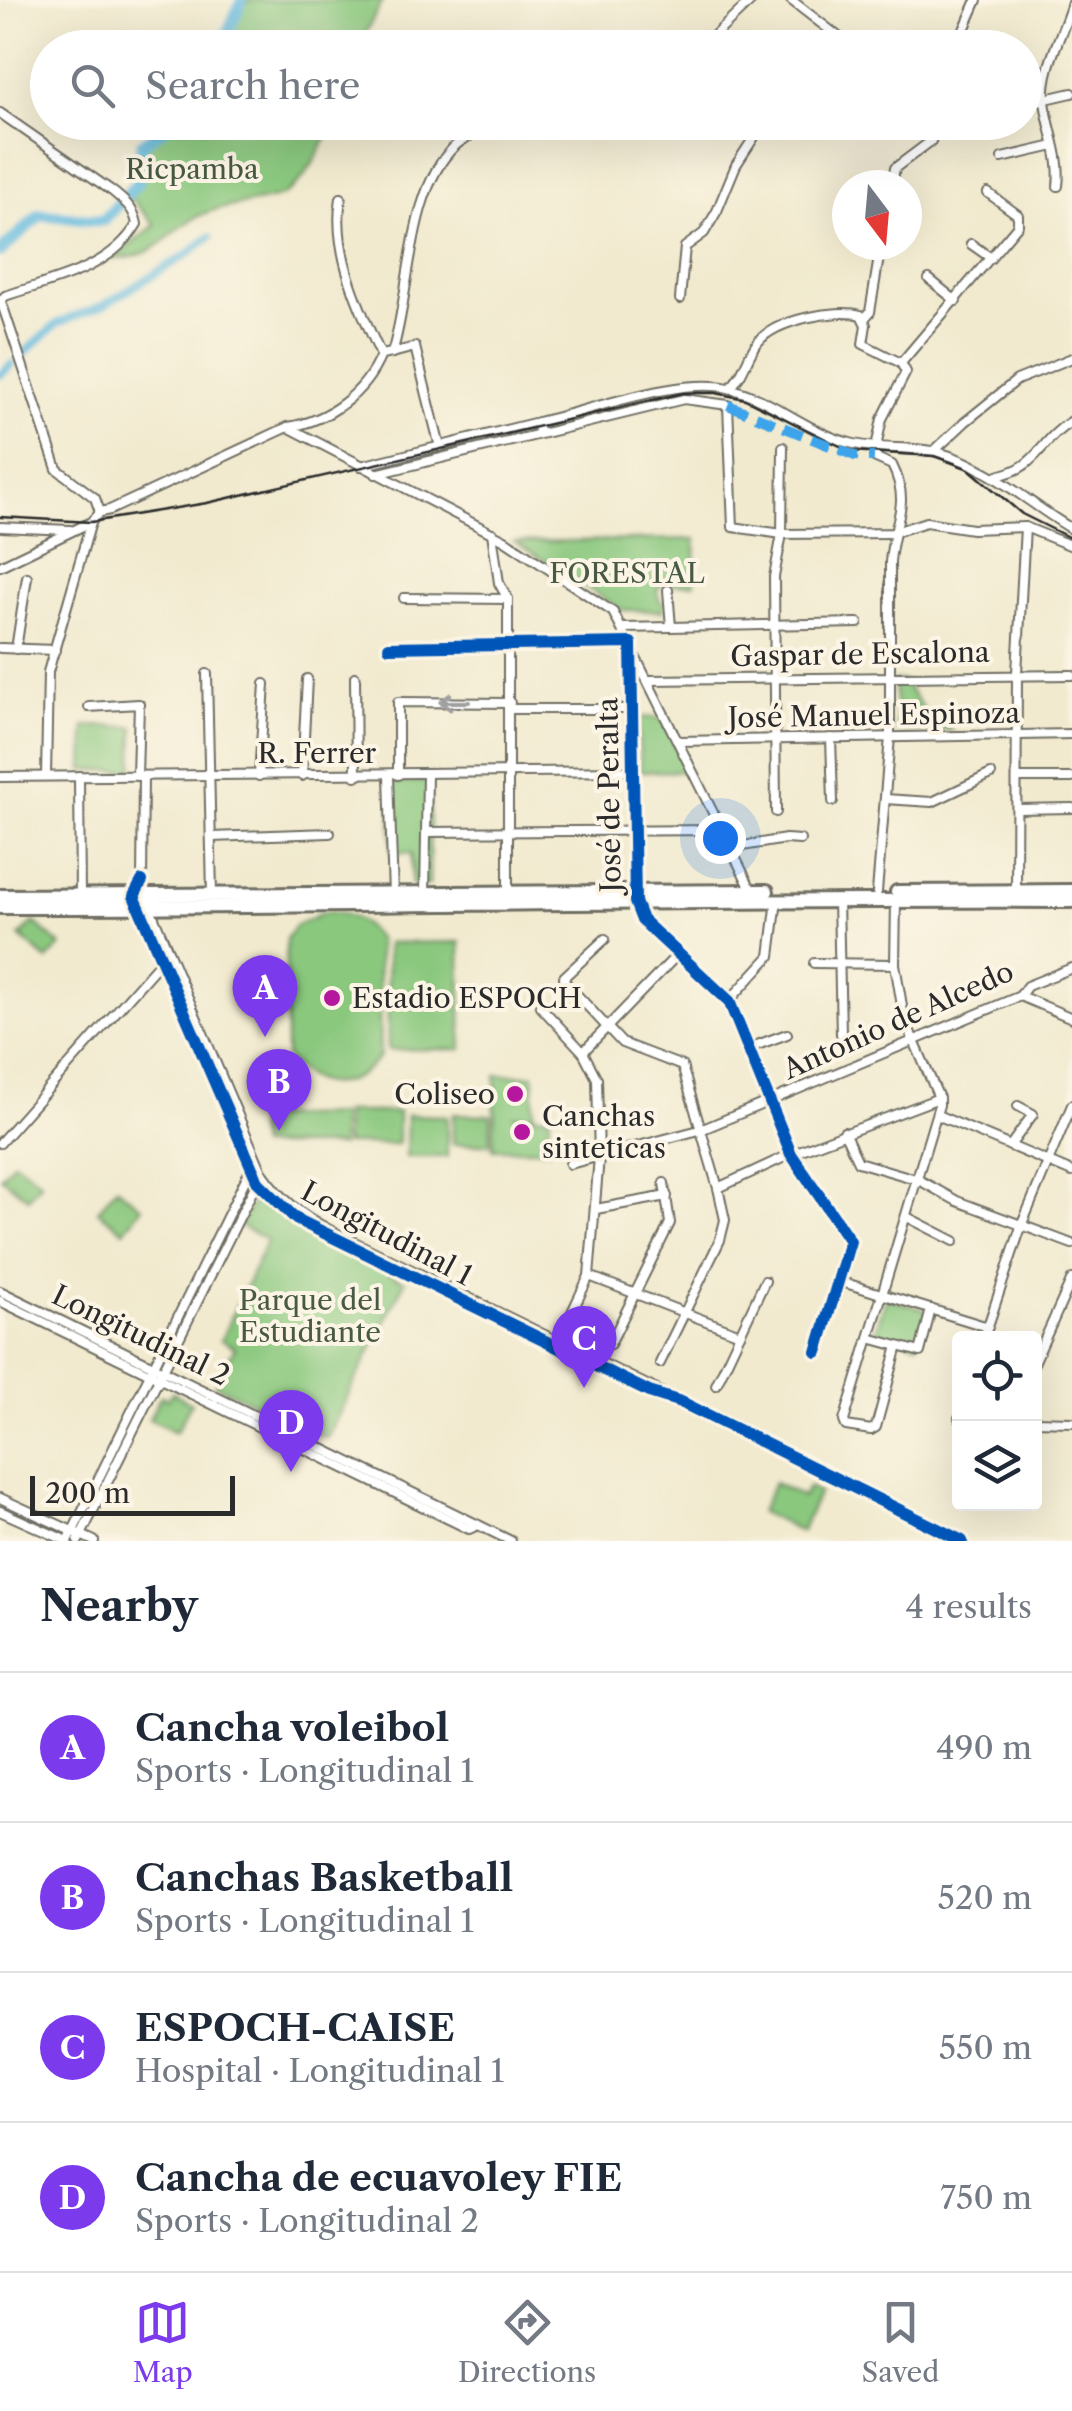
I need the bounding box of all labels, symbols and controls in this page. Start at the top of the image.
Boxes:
search box [30,30,1042,140]
icon: search [65,58,120,113]
text: Search here [145,62,360,109]
park label: Ricpamba [125,152,259,186]
north arrow [832,170,922,260]
park label: FORESTAL [549,556,705,590]
street label: Gaspar de Escalona [730,635,990,673]
one-way arrow [439,693,471,712]
street label: José Manuel Espinoza [724,695,1021,735]
street label: José de Peralta [590,697,628,897]
street label: R. Ferrer [258,736,377,770]
your location [695,813,746,864]
pin: A [232,954,298,1037]
street label: Antonio de Alcedo [777,954,1019,1087]
place label: Estadio ESPOCH [352,981,582,1015]
marker: Estadio ESPOCH [321,987,343,1009]
pin: B [246,1048,312,1131]
place label: Coliseo [394,1077,495,1111]
marker: Coliseo [504,1083,526,1105]
place label: Canchas sinteticas [542,1099,666,1165]
marker: Canchas sinteticas [511,1121,533,1143]
street label: Longitudinal 1 [296,1174,479,1292]
street label: Longitudinal 2 [47,1277,235,1393]
park label: Parque del Estudiante [239,1283,381,1349]
pin: C [552,1306,616,1388]
map controls [952,1331,1042,1511]
button: locate [952,1331,1042,1421]
pin: D [258,1390,324,1472]
button: layers [952,1421,1042,1511]
scale bar [30,1471,235,1516]
text: 200 m [45,1476,130,1510]
text: Nearby [40,1580,198,1632]
text: 4 results [906,1587,1032,1626]
text: Cancha voleibol [135,1704,449,1751]
text: A [60,1728,85,1767]
text: 490 m [936,1728,1032,1767]
text: Sports · Longitudinal 1 [135,1751,474,1790]
text: Canchas Basketball [135,1854,513,1901]
text: B [61,1878,84,1917]
text: 520 m [938,1878,1032,1917]
text: Sports · Longitudinal 1 [135,1901,474,1940]
text: ESPOCH-CAISE [135,2004,455,2051]
text: C [60,2028,85,2067]
text: 550 m [939,2028,1032,2067]
text: Hospital · Longitudinal 1 [135,2051,504,2090]
text: Cancha de ecuavoley FIE [135,2154,622,2201]
text: D [59,2178,86,2217]
text: 750 m [940,2178,1032,2217]
text: Sports · Longitudinal 2 [135,2201,479,2240]
tab: Map [133,2295,193,2389]
tab: Directions [458,2295,596,2389]
tab: Saved [862,2295,939,2389]

